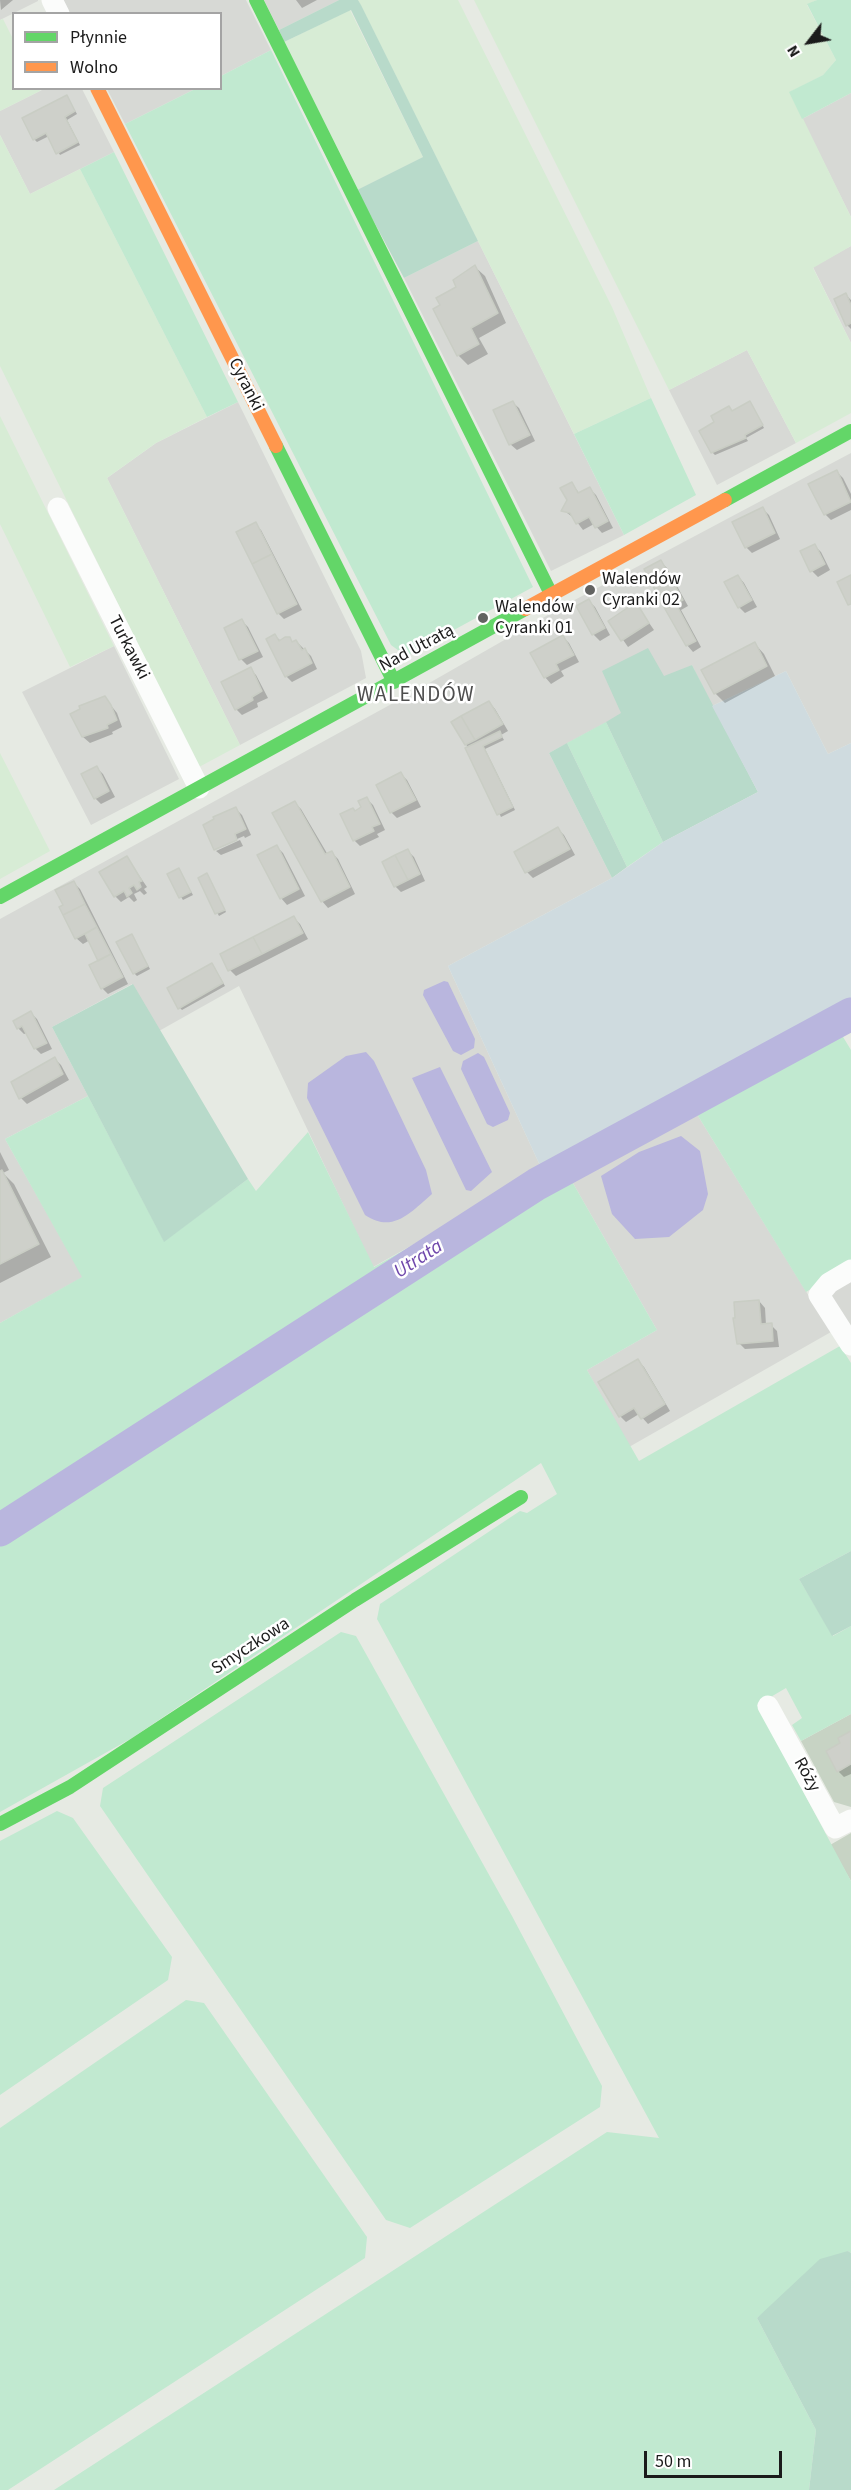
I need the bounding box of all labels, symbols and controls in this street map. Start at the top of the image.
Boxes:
legend [12,12,222,90]
north arrow [779,12,839,72]
text: Płynnie [70,25,127,50]
text: N [781,41,806,62]
text: Wolno [70,55,118,80]
street label: Cyranki [223,355,267,415]
place label: Walendów Cyranki 02 [602,569,681,612]
marker: Walendów Cyranki 02 [583,583,597,597]
place label: Walendów Cyranki 01 [495,597,574,640]
marker: Walendów Cyranki 01 [476,611,490,625]
street label: Turkawki [103,612,153,684]
street label: Nad Utratą [376,620,458,678]
district label: WALENDÓW [357,683,475,709]
water label: Utrata [390,1235,448,1285]
street label: Smyczkowa [208,1614,294,1680]
street label: Róży [788,1754,824,1796]
scale bar [647,2439,785,2477]
text: 50 m [655,2449,691,2474]

